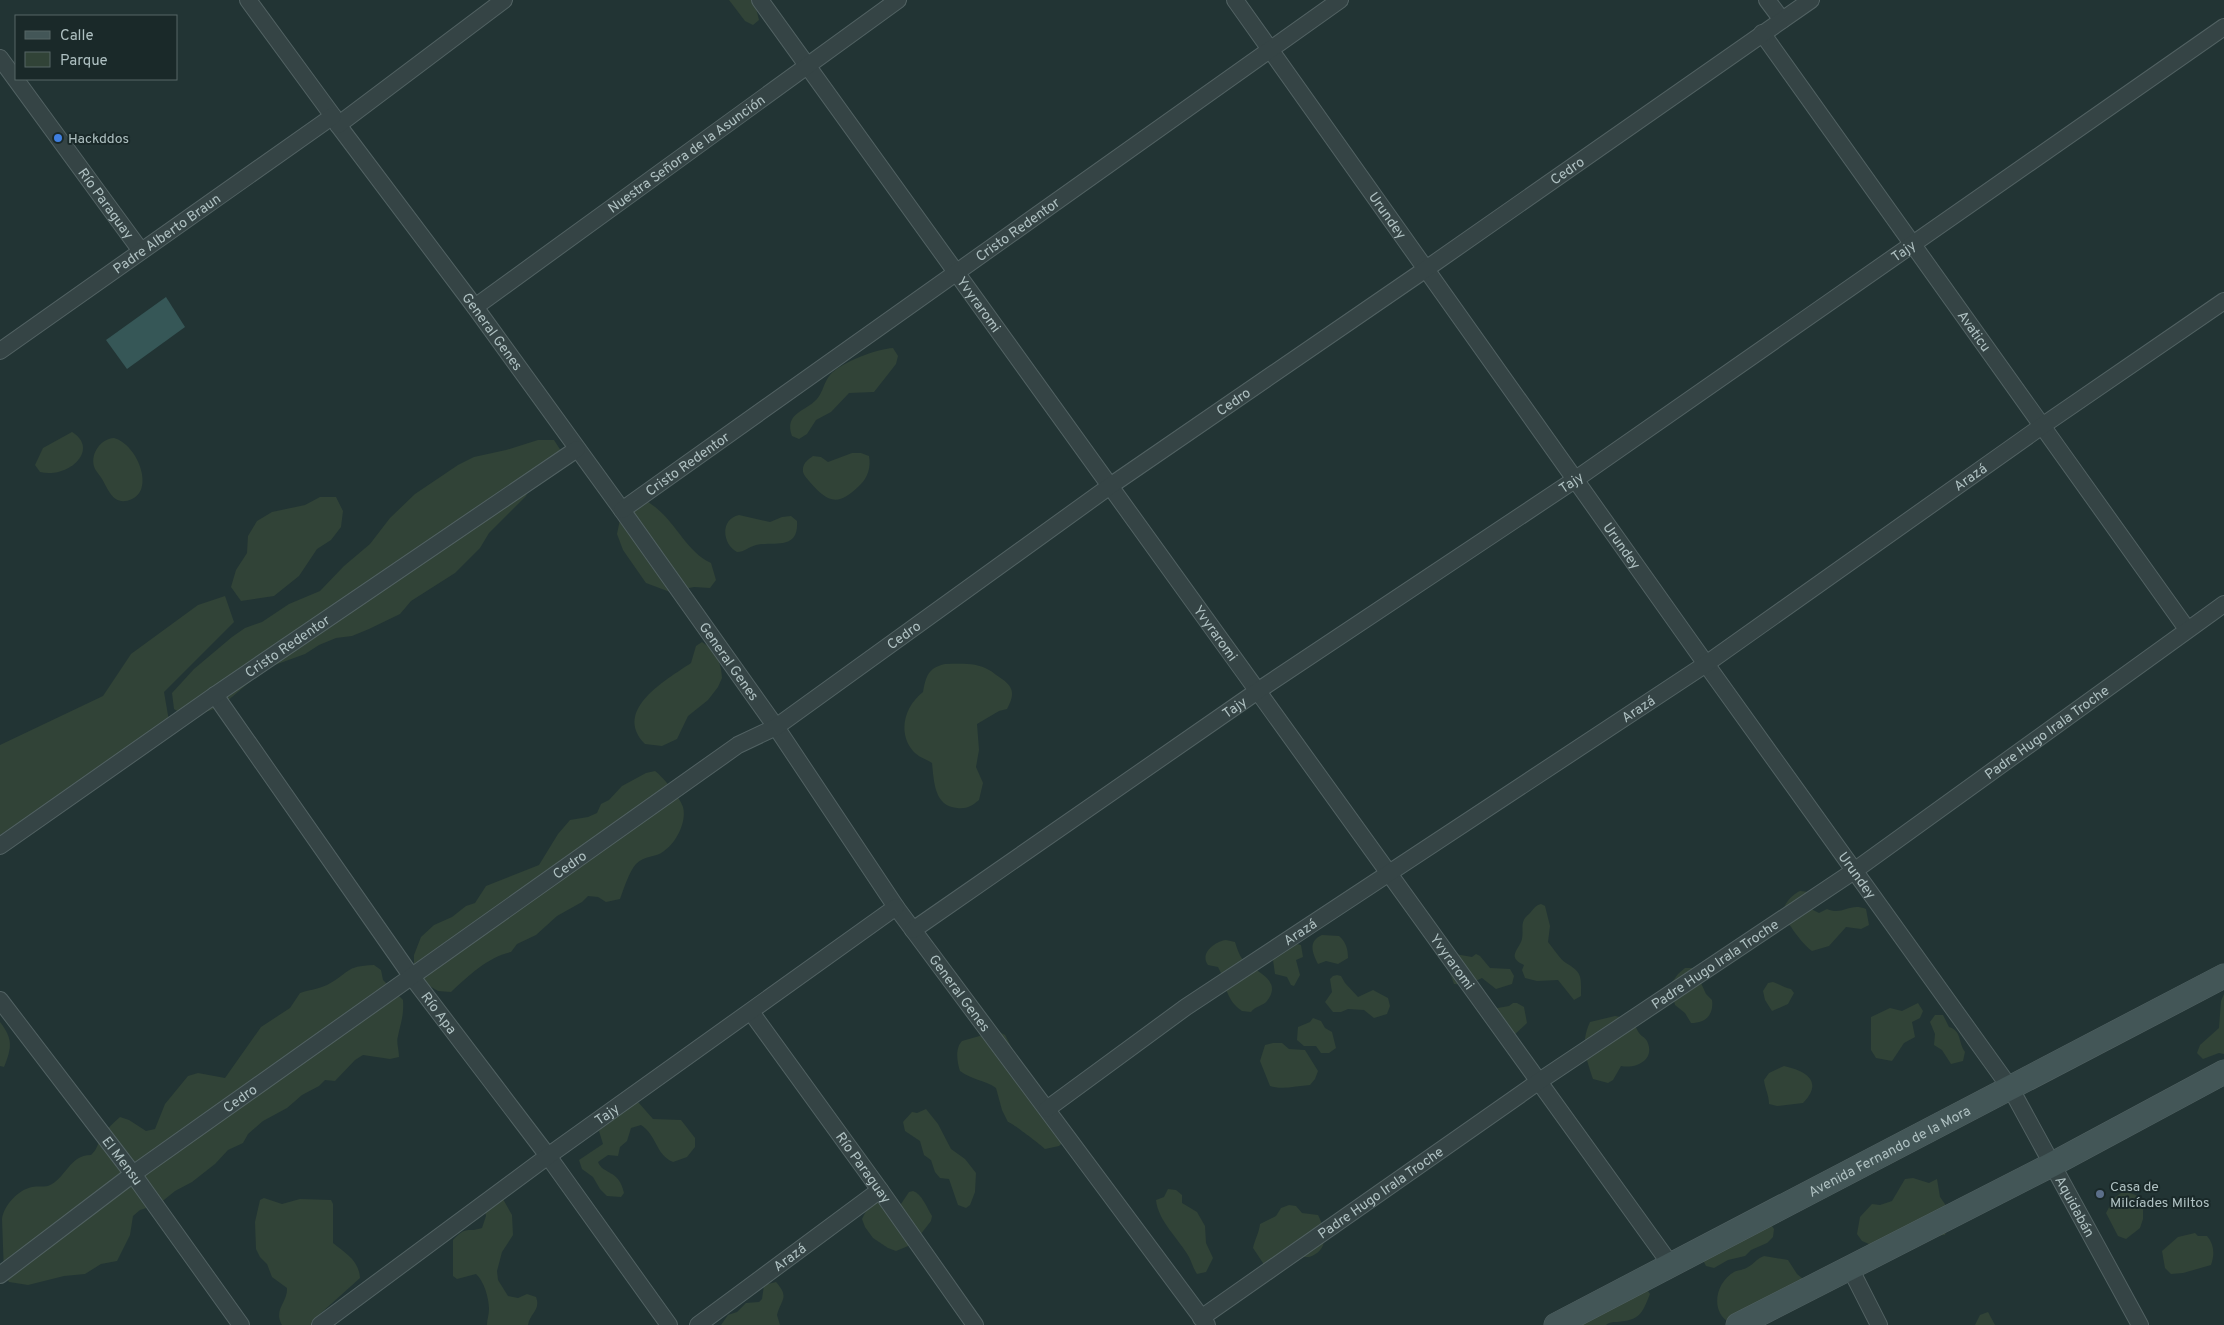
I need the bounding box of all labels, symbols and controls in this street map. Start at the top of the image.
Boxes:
legend [15,15,178,80]
text: Calle [60,27,94,46]
text: Parque [60,52,108,71]
street label: Nuestra Señora de la Asunción [605,92,769,218]
place label: Hackddos [68,131,129,148]
marker: Hackddos [52,132,64,144]
street label: Cedro [1548,154,1588,189]
street label: Río Paraguay [73,166,136,243]
street label: Urundey [1364,189,1409,243]
street label: Padre Alberto Braun [110,191,225,278]
street label: Cristo Redentor [973,194,1064,266]
street label: Tajy [1889,237,1920,266]
street label: Yvyraromi [952,274,1004,336]
street label: General Genes [457,290,525,375]
street label: Avaticu [1953,308,1994,356]
street label: Cedro [1214,385,1255,420]
street label: Cristo Redentor [643,429,734,501]
street label: Arazá [1951,461,1991,496]
street label: Tajy [1556,469,1588,498]
street label: Urundey [1598,520,1643,573]
street label: Yvyraromi [1189,603,1240,665]
street label: Cristo Redentor [242,612,334,682]
street label: Cedro [884,618,925,654]
street label: General Genes [695,620,762,705]
street label: Padre Hugo Irala Troche [1982,683,2113,784]
street label: Arazá [1619,693,1659,727]
street label: Tajy [1220,694,1251,723]
street label: Cedro [550,848,591,884]
street label: Urundey [1834,849,1879,903]
street label: Arazá [1281,916,1321,950]
street label: Padre Hugo Irala Troche [1649,917,1783,1014]
street label: Yvyraromi [1426,931,1477,994]
street label: General Genes [924,952,993,1036]
street label: Río Apa [417,989,459,1038]
street label: Cedro [220,1081,261,1117]
street label: Tajy [592,1101,623,1130]
street label: Avenida Fernando de la Mora [1806,1103,1974,1202]
street label: Río Paraguay [831,1130,894,1207]
street label: El Mensu [98,1134,145,1189]
street label: Padre Hugo Irala Troche [1315,1144,1447,1243]
street label: Aquidabán [2050,1174,2097,1241]
place label: Casa de Milcíades Miltos [2110,1179,2210,1212]
marker: Casa de Milcíades Miltos [2094,1188,2106,1200]
street label: Arazá [771,1241,810,1276]

